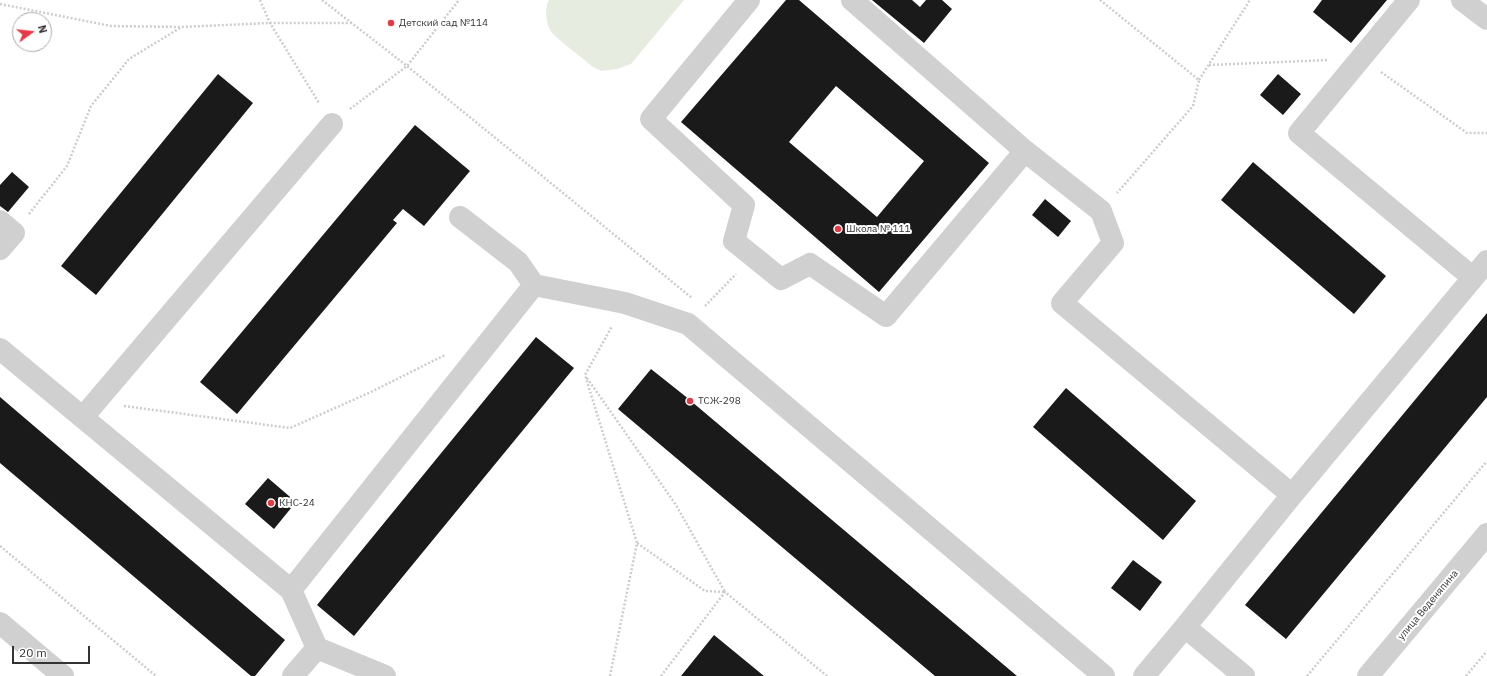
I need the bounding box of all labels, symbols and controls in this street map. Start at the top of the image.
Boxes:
north arrow [12,12,52,52]
place label: Детский сад №114 [399,17,488,29]
marker: Детский сад №114 [386,18,396,28]
text: N [35,23,50,35]
place label: Школа № 111 [846,223,910,235]
marker: Школа № 111 [833,224,843,234]
place label: ТСЖ-298 [698,395,741,407]
marker: ТСЖ-298 [685,396,695,406]
place label: КНС-24 [279,497,315,509]
marker: КНС-24 [266,498,276,508]
street label: улица Веденяпина [1395,568,1461,642]
scale bar [14,638,92,664]
text: 20 m [19,645,47,660]

